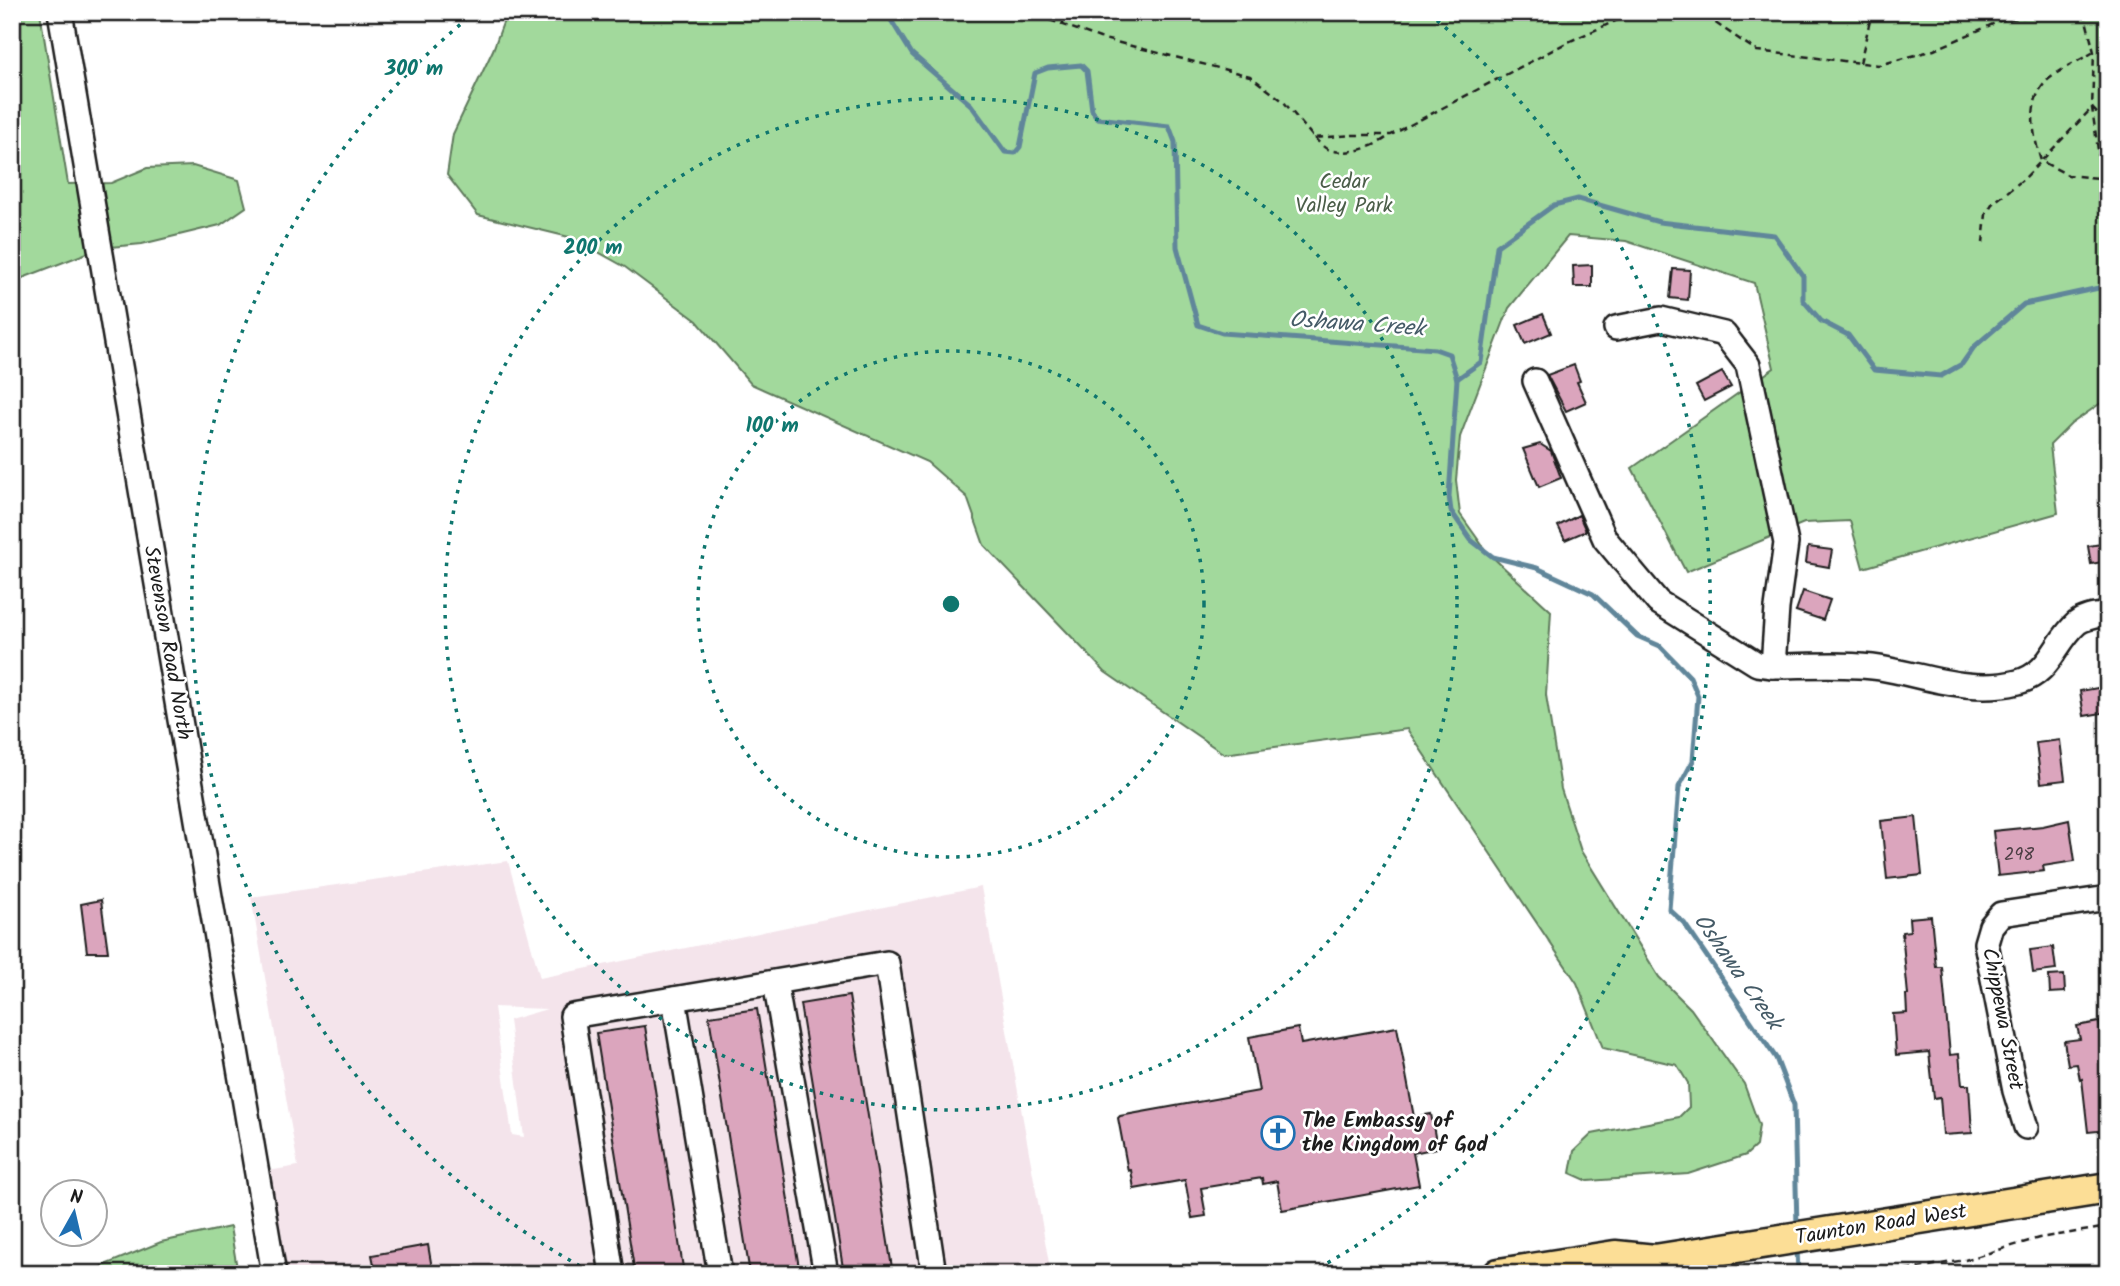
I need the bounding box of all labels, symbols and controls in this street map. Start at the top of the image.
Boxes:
text: 300 m [384,53,443,86]
park label: Cedar Valley Park [1295,166,1393,223]
text: 200 m [563,232,623,265]
water label: Oshawa Creek [1288,302,1429,348]
text: 100 m [745,410,799,443]
street label: Stevenson Road North [134,543,200,743]
centre of rings [939,592,963,616]
house number: 298 [2004,841,2034,870]
water label: Oshawa Creek [1683,906,1792,1040]
street label: Chippewa Street [1972,945,2032,1094]
place label: The Embassy of the Kingdom of God [1302,1105,1489,1162]
church icon: The Embassy of the Kingdom of God [1259,1114,1297,1152]
north arrow [38,1178,108,1248]
text: N [68,1182,84,1214]
street label: Taunton Road West [1793,1195,1970,1255]

